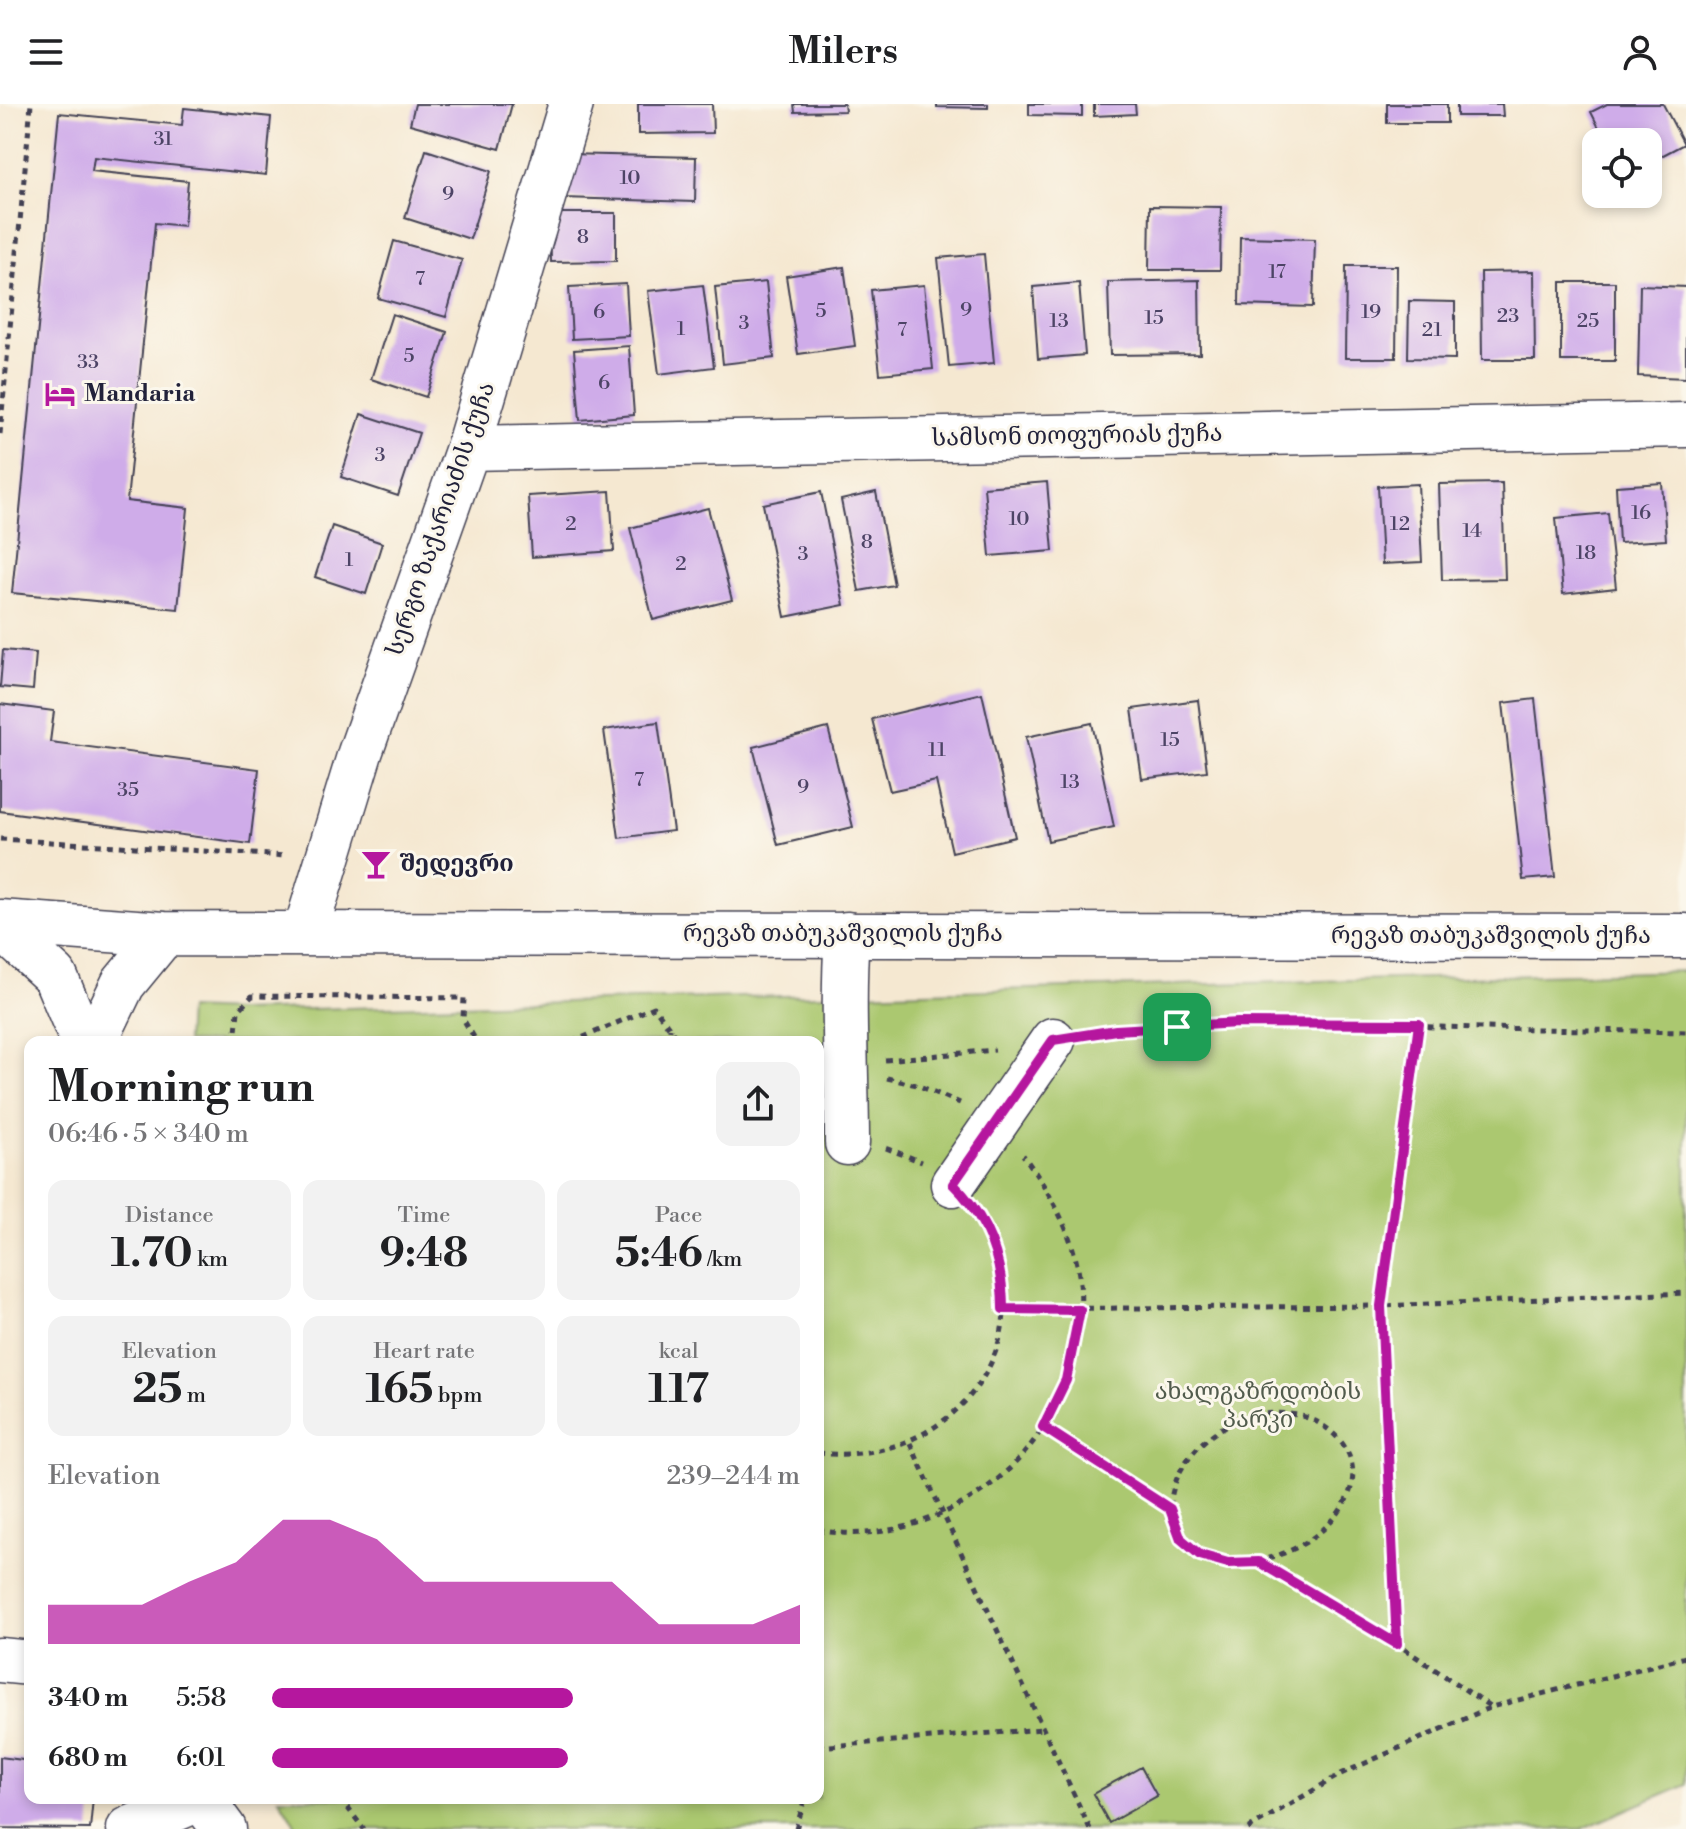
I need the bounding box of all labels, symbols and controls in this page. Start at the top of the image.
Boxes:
icon: menu [24,30,68,74]
text: Milers [788,30,898,75]
icon: person [1618,30,1662,74]
house number: 31 [153,127,173,152]
map controls [1582,128,1662,208]
button: locate [1582,128,1662,208]
house number: 10 [619,166,641,191]
house number: 9 [442,182,454,207]
house number: 8 [577,225,589,250]
house number: 17 [1268,260,1286,285]
house number: 7 [415,267,425,292]
house number: 9 [960,298,972,323]
house number: 5 [815,299,827,324]
house number: 6 [593,300,605,325]
house number: 19 [1361,300,1381,325]
house number: 23 [1497,304,1519,329]
house number: 15 [1144,306,1164,331]
house number: 13 [1049,309,1069,334]
house number: 25 [1577,309,1599,334]
house number: 3 [738,311,750,336]
house number: 1 [677,317,686,342]
house number: 7 [897,318,907,343]
house number: 21 [1422,318,1443,343]
house number: 5 [403,344,415,369]
house number: 33 [77,350,99,375]
house number: 6 [598,371,610,396]
hotel icon: Mandaria [43,377,77,411]
street label: სერგო ზაქარიაძის ქუჩა [380,378,502,660]
place label: Mandaria [84,379,196,409]
street label: სამსონ თოფურიას ქუჩა [931,418,1223,454]
house number: 3 [374,443,386,468]
house number: 16 [1631,501,1651,526]
house number: 10 [1008,507,1030,532]
house number: 2 [565,512,577,537]
house number: 12 [1390,512,1410,537]
house number: 14 [1462,519,1482,544]
house number: 8 [861,530,873,555]
house number: 18 [1576,541,1596,566]
house number: 3 [797,542,809,567]
house number: 1 [345,548,354,573]
house number: 2 [675,552,687,577]
house number: 15 [1160,728,1180,753]
house number: 11 [928,738,946,763]
house number: 7 [634,768,644,793]
house number: 13 [1060,770,1080,795]
house number: 9 [797,775,809,800]
house number: 35 [117,778,139,803]
bar icon: შედევრი [359,847,393,881]
place label: შედევრი [399,849,514,879]
street label: რევაზ თაბუკაშვილის ქუჩა [683,919,1003,949]
street label: რევაზ თაბუკაშვილის ქუჩა [1331,921,1651,951]
pin [1143,993,1211,1061]
icon: arrive [1155,1005,1199,1049]
text: Morning run [48,1060,314,1115]
button: share [716,1062,800,1146]
text: 06:46 · 5 × 340 m [48,1118,249,1150]
text: Distance [125,1202,214,1229]
text: Time [398,1202,450,1229]
text: Pace [655,1202,702,1229]
text: 1.70 [111,1229,193,1279]
text: 9:48 [380,1229,468,1279]
text: 5:46 [615,1229,703,1279]
text: km [193,1246,228,1273]
text: /km [703,1246,742,1273]
text: Elevation [122,1338,217,1365]
text: Heart rate [373,1338,475,1365]
text: kcal [659,1338,699,1365]
text: 25 [133,1365,182,1415]
text: 165 [366,1365,433,1415]
text: 117 [648,1365,709,1415]
park label: ახალგაზრდობის პარკი [1155,1377,1361,1435]
text: m [182,1382,206,1409]
text: bpm [433,1382,482,1409]
text: Elevation [48,1460,161,1492]
text: 239–244 m [666,1460,800,1492]
text: 340 m [48,1682,128,1714]
text: 5:58 [176,1682,226,1714]
text: 680 m [48,1742,128,1774]
text: 6:01 [176,1742,225,1774]

